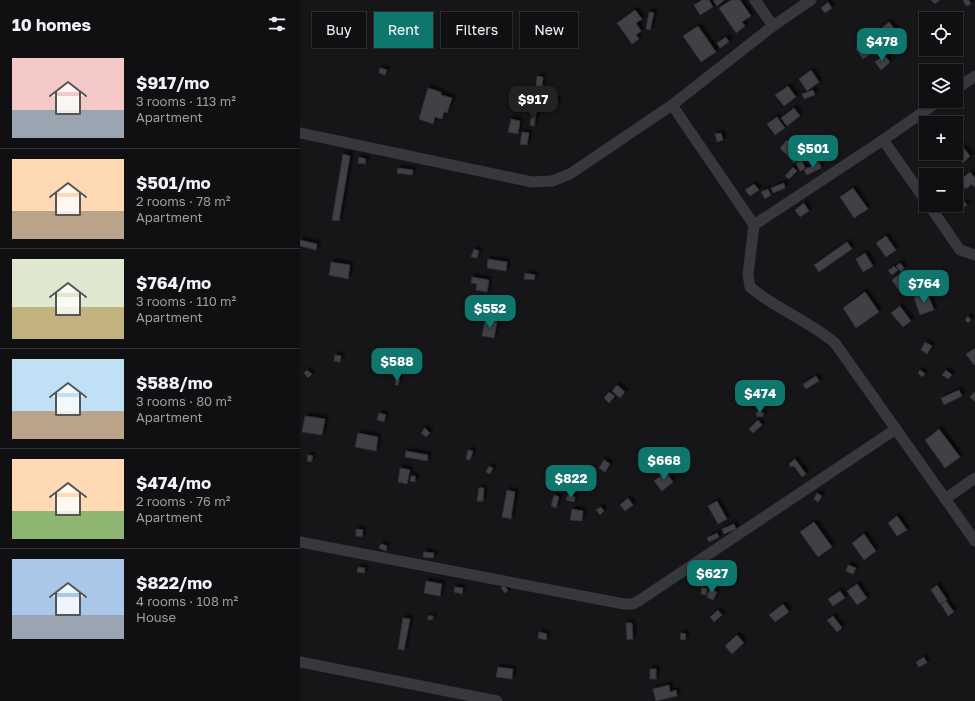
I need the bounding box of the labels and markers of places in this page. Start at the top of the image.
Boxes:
pin: $478 [858,28,906,62]
pin: $917 [509,86,557,120]
pin: $501 [789,135,837,169]
pin: $764 [900,270,948,304]
pin: $552 [466,295,514,329]
pin: $588 [373,348,421,382]
pin: $474 [736,380,784,414]
pin: $668 [640,447,688,481]
pin: $822 [547,465,595,499]
pin: $627 [688,560,736,594]

